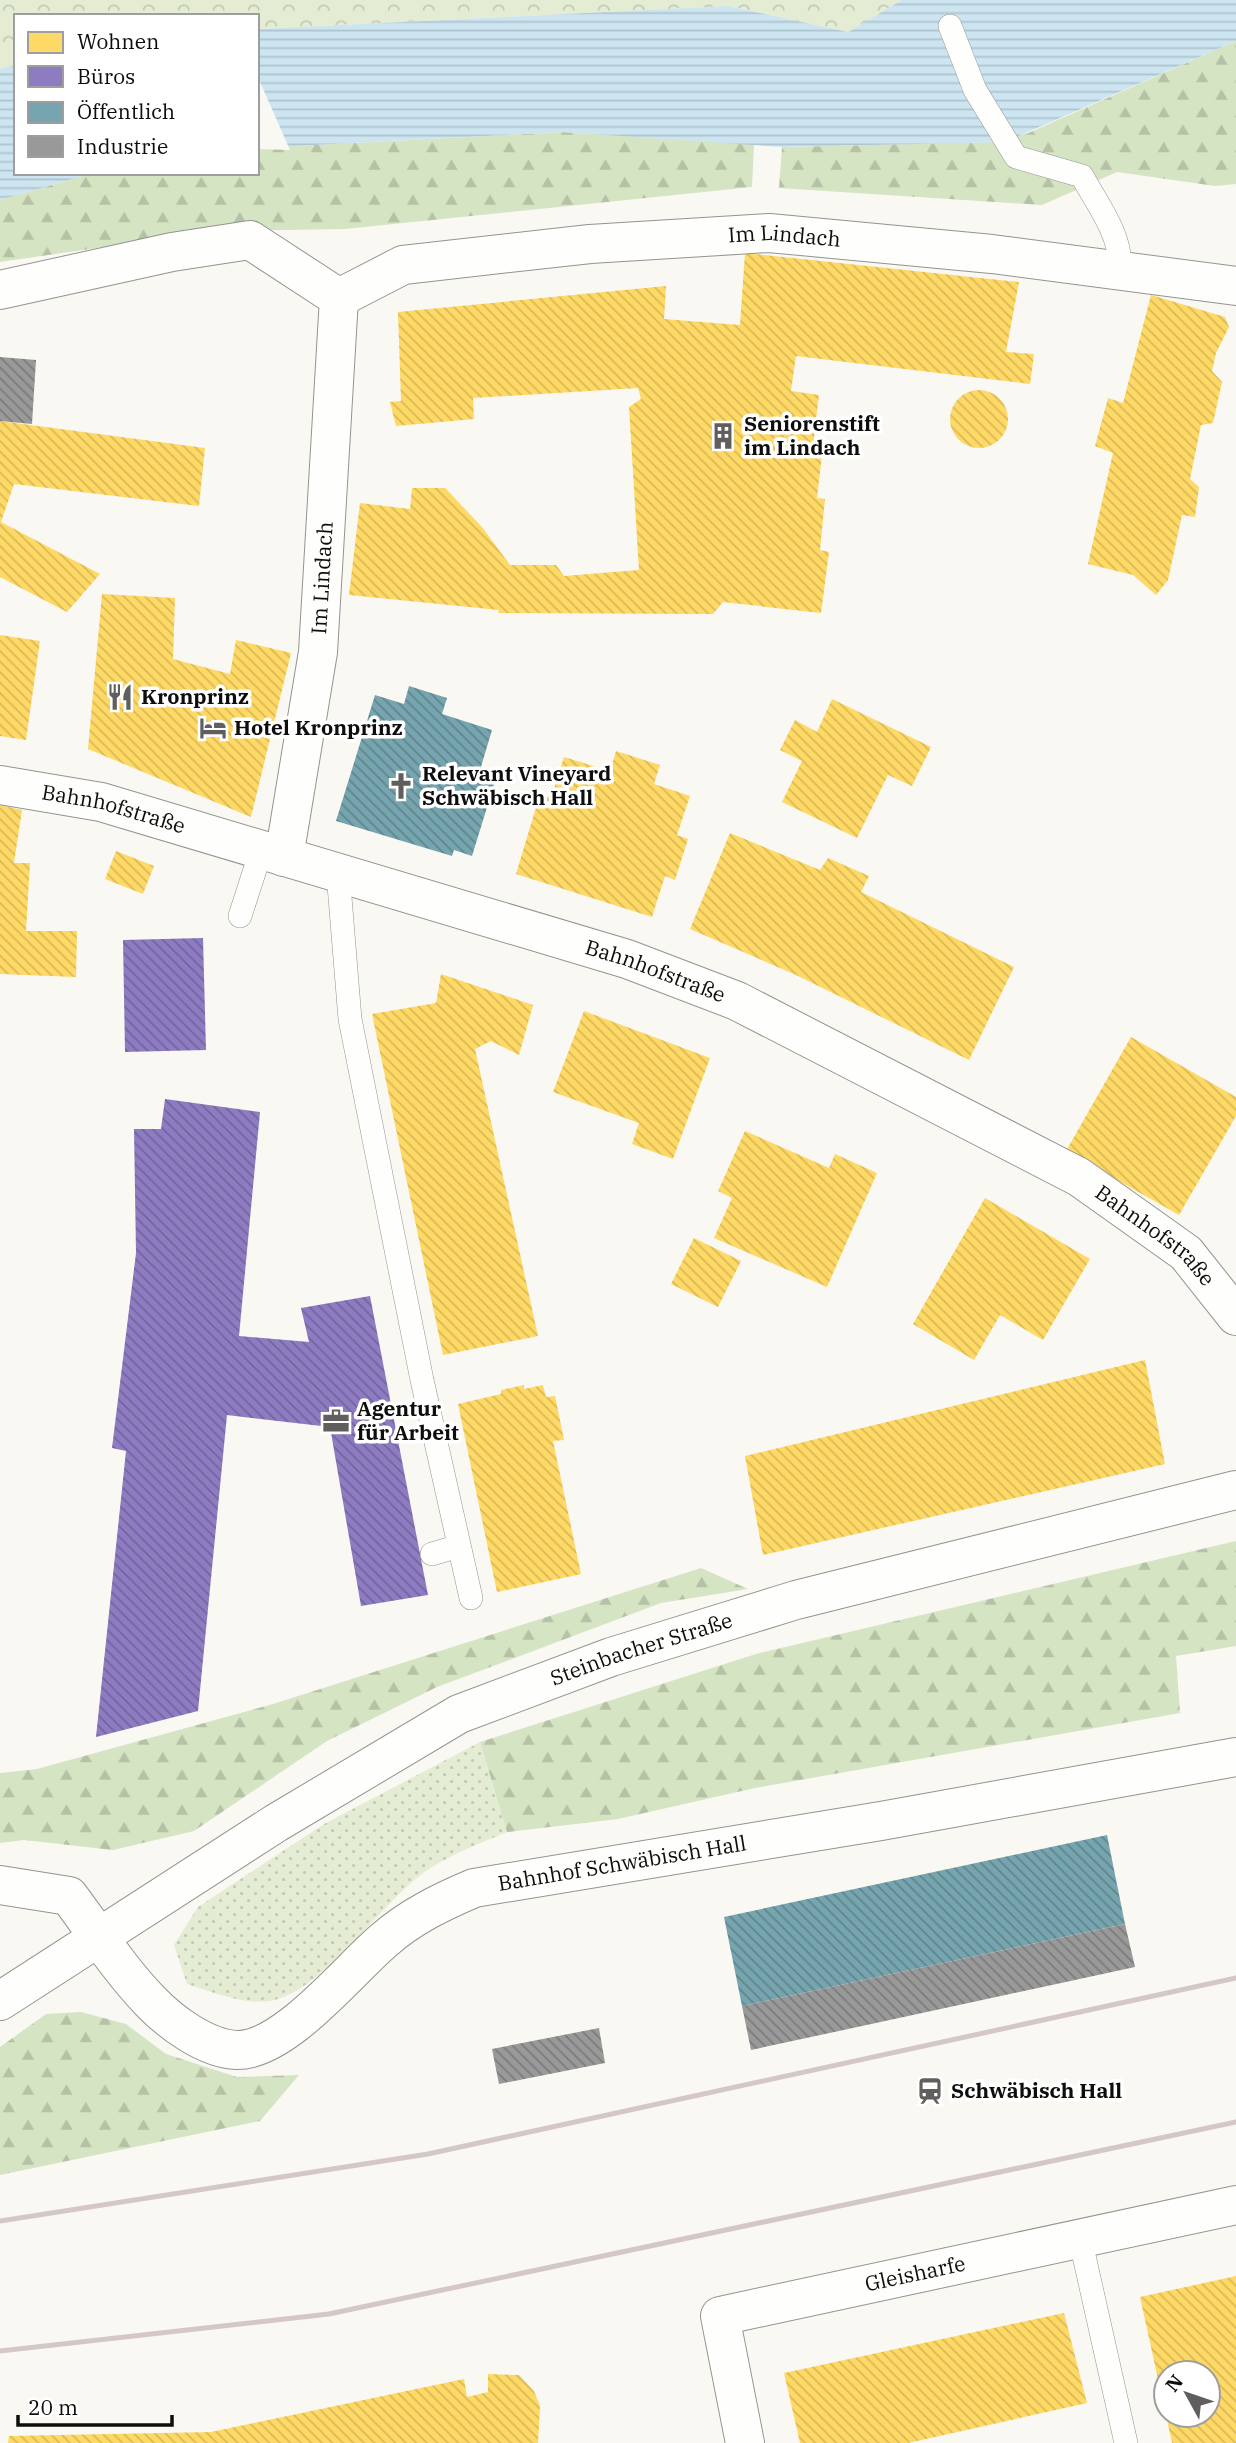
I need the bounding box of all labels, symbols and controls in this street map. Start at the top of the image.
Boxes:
legend [14,14,259,175]
text: Wohnen [77,27,159,55]
text: Büros [77,62,135,90]
text: Öffentlich [77,97,175,125]
text: Industrie [77,132,168,160]
street label: Im Lindach [727,218,842,253]
place label: Seniorenstift im Lindach [744,409,880,461]
building icon: Seniorenstift im Lindach [708,421,738,451]
street label: Im Lindach [304,521,339,635]
restaurant icon: Kronprinz [105,682,135,712]
place label: Kronprinz [141,682,249,710]
hotel icon: Hotel Kronprinz [198,713,228,743]
place label: Hotel Kronprinz [234,713,403,741]
place label: Relevant Vineyard Schwäbisch Hall [422,759,611,811]
church icon: Relevant Vineyard Schwäbisch Hall [386,771,416,801]
street label: Bahnhofstraße [40,777,189,839]
street label: Bahnhofstraße [582,932,730,1008]
street label: Bahnhofstraße [1090,1178,1222,1291]
place label: Agentur für Arbeit [357,1394,459,1446]
office icon: Agentur für Arbeit [321,1406,351,1436]
street label: Steinbacher Straße [546,1605,736,1692]
street label: Bahnhof Schwäbisch Hall [496,1828,748,1897]
station icon: Schwäbisch Hall [915,2076,945,2106]
place label: Schwäbisch Hall [951,2076,1122,2104]
street label: Gleisharfe [862,2249,968,2297]
north arrow [1152,2359,1222,2429]
text: N [1160,2370,1188,2397]
scale bar [18,2384,172,2428]
text: 20 m [28,2393,78,2421]

